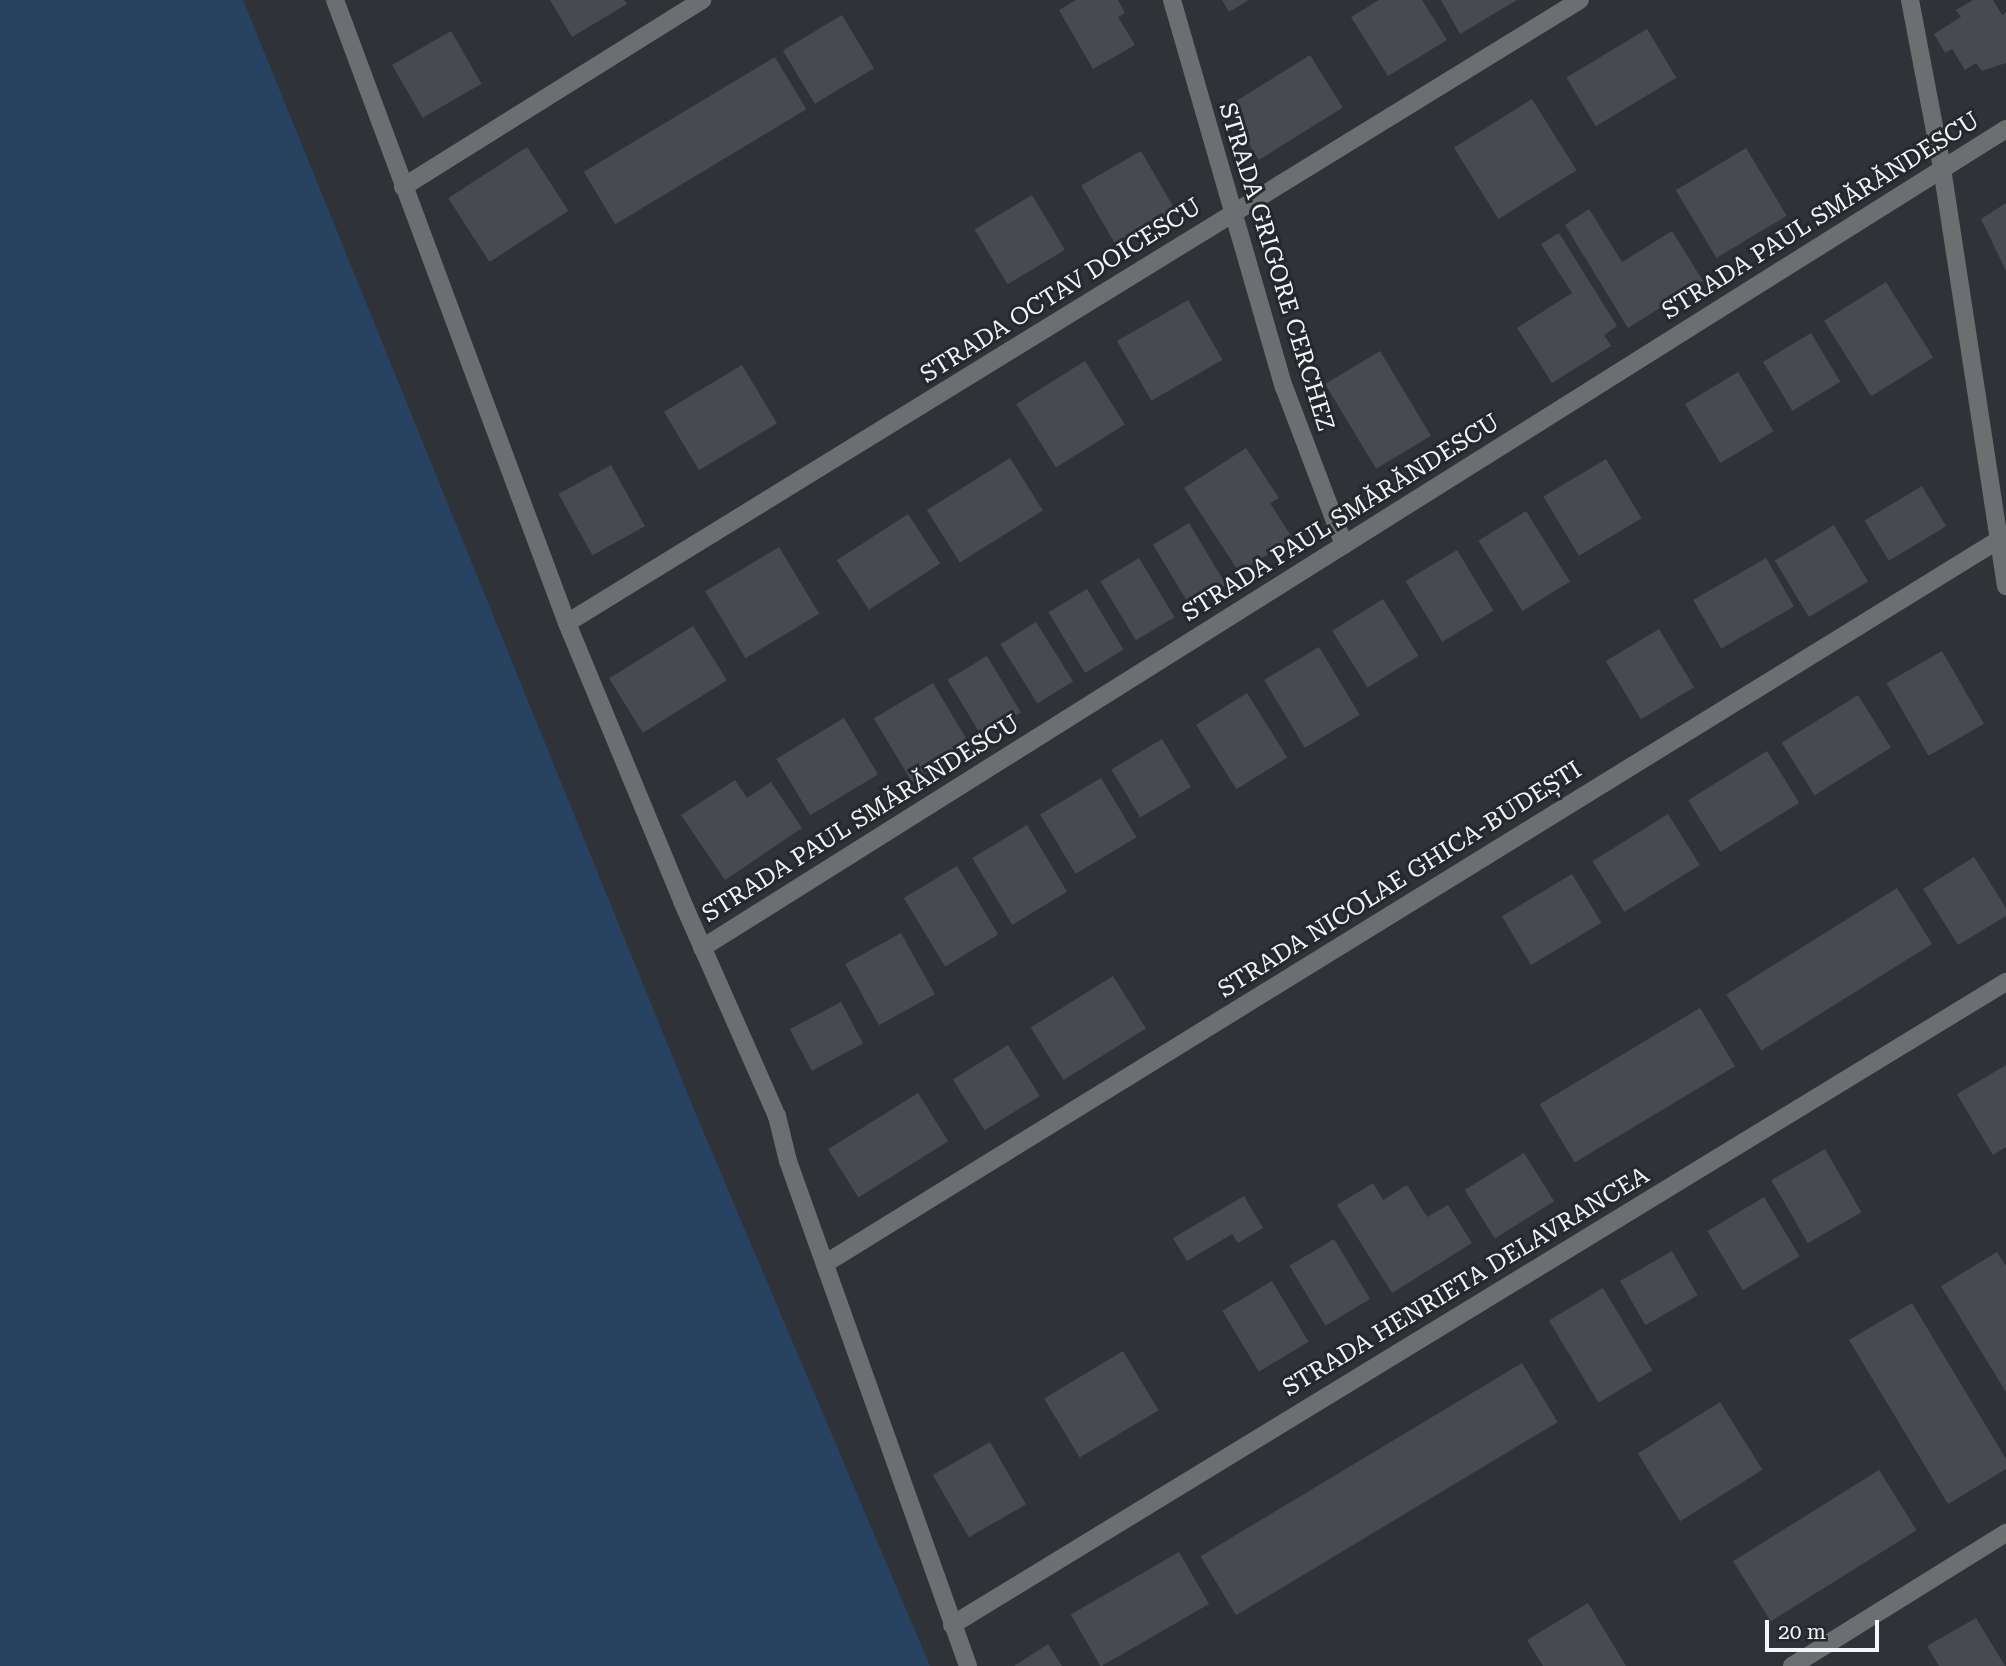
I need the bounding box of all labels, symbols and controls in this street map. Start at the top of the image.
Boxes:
street label: STRADA GRIGORE CERCHEZ [1212,99,1340,435]
street label: STRADA PAUL SMĂRĂNDESCU [1657,106,1985,326]
street label: STRADA OCTAV DOICESCU [915,192,1207,390]
street label: STRADA PAUL SMĂRĂNDESCU [1177,408,1505,628]
street label: STRADA PAUL SMĂRĂNDESCU [697,709,1025,929]
street label: STRADA NICOLAE GHICA-BUDEȘTI [1213,756,1587,1004]
street label: STRADA HENRIETA DELAVRANCEA [1278,1161,1654,1403]
scale bar [1768,1606,1882,1650]
text: 20 m [1778,1620,1826,1644]

